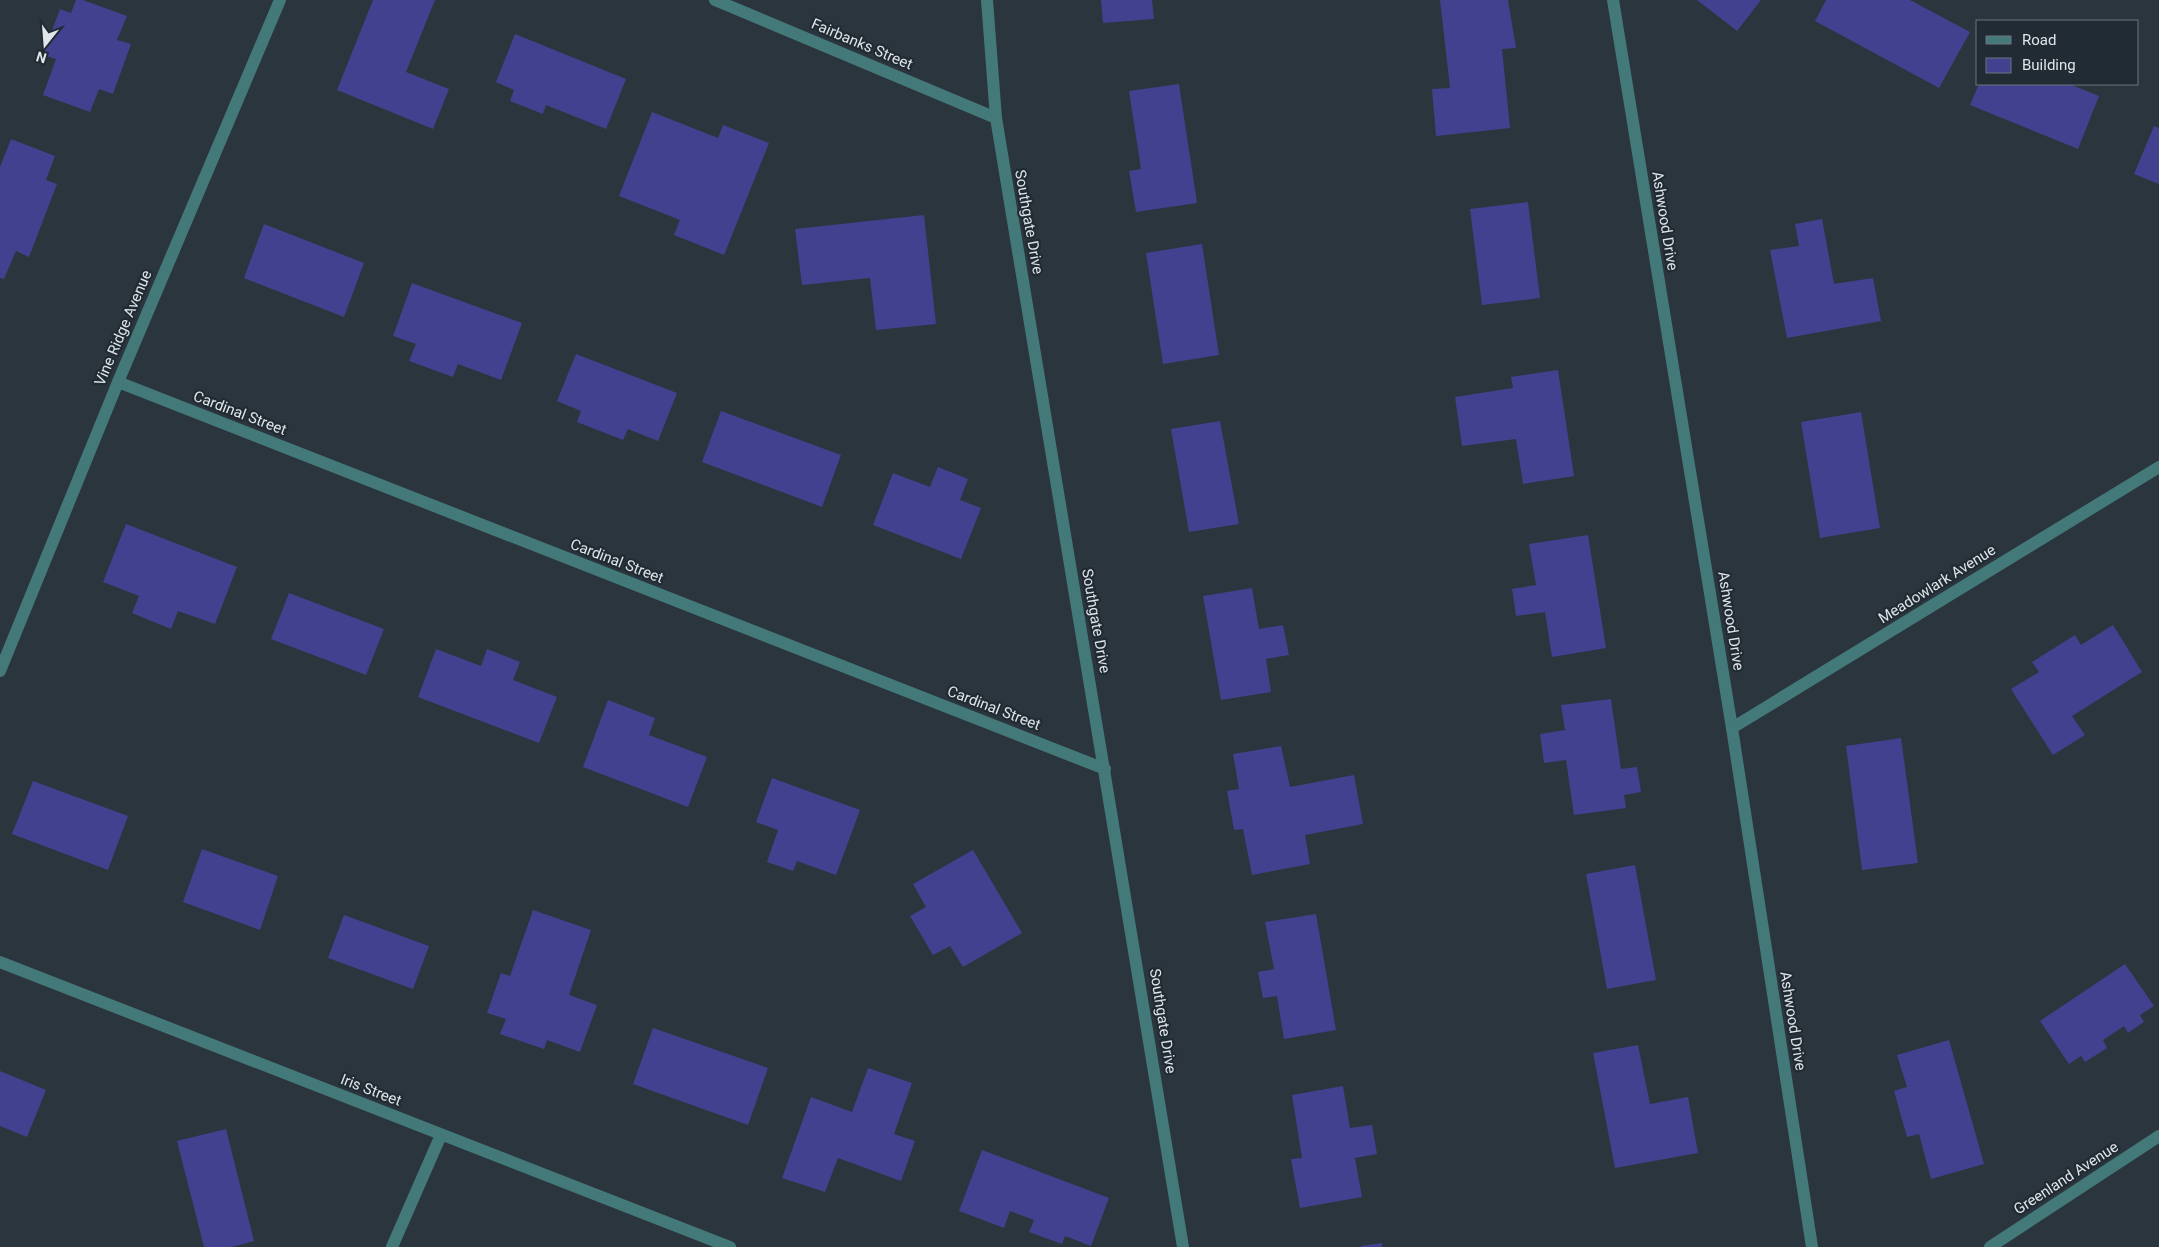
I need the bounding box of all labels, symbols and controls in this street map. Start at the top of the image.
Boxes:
street label: Fairbanks Street [809,15,916,74]
north arrow [20,20,70,70]
legend [1976,20,2139,85]
text: Road [2022,31,2056,49]
text: N [34,48,48,67]
text: Building [2022,56,2076,74]
street label: Southgate Drive [1011,168,1047,276]
street label: Ashwood Drive [1648,170,1682,272]
street label: Vine Ridge Avenue [91,268,155,388]
street label: Cardinal Street [191,387,289,439]
street label: Cardinal Street [568,535,666,587]
street label: Meadowlark Avenue [1875,541,1999,627]
street label: Southgate Drive [1078,567,1114,675]
street label: Ashwood Drive [1714,570,1748,672]
street label: Cardinal Street [945,682,1043,734]
street label: Southgate Drive [1146,967,1180,1075]
street label: Ashwood Drive [1776,970,1810,1072]
street label: Iris Street [338,1070,404,1110]
street label: Greenland Avenue [2010,1138,2122,1218]

